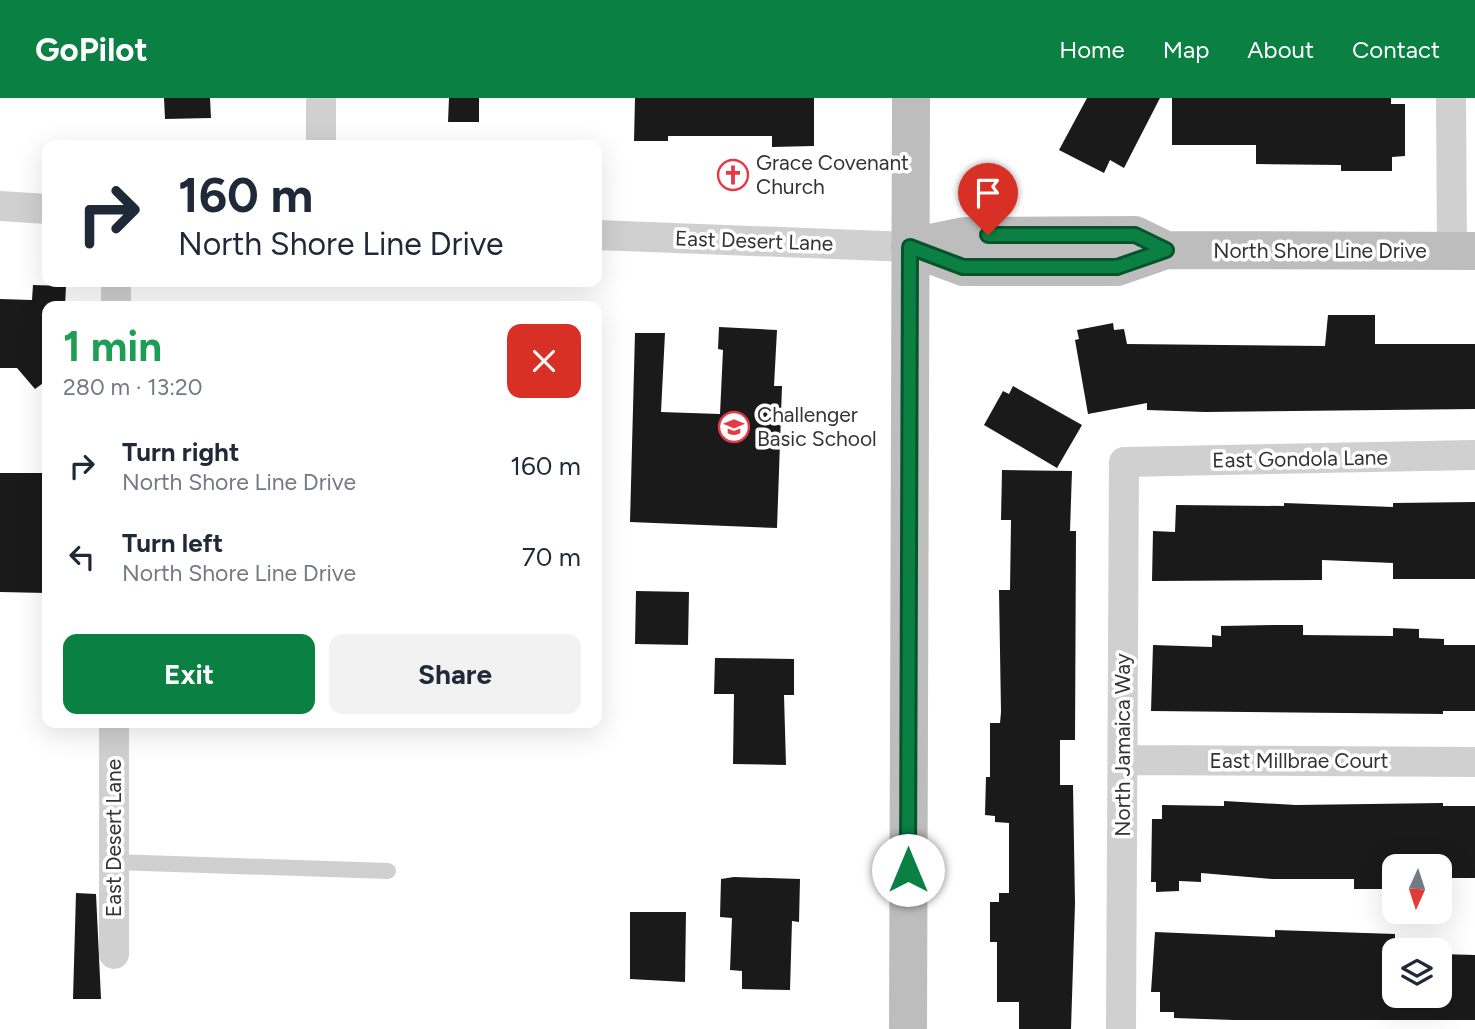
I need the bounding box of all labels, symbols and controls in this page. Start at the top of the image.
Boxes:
text: GoPilot [35,30,148,69]
text: Home [1059,35,1125,64]
text: Map [1163,35,1209,64]
text: About [1247,35,1314,64]
text: Contact [1352,35,1440,64]
place label: Grace Covenant Church [756,150,909,199]
church icon: Grace Covenant Church [716,158,750,192]
pin [958,163,1018,235]
text: 160 m [178,165,313,224]
icon: right [63,168,154,259]
icon: arrive [969,174,1007,212]
text: North Shore Line Drive [178,225,504,263]
street label: East Desert Lane [674,225,834,256]
street label: North Shore Line Drive [1213,238,1427,263]
text: 1 min [63,321,162,372]
button: close [507,324,581,398]
text: 280 m · 13:20 [63,373,203,401]
place label: Challenger Basic School [757,402,877,451]
school or university icon: Challenger Basic School [717,410,751,444]
text: Turn right [122,436,239,468]
street label: East Gondola Lane [1212,444,1388,473]
icon: right [63,447,101,485]
text: 160 m [510,450,581,482]
text: North Shore Line Drive [122,468,356,496]
text: Turn left [122,527,223,559]
icon: left [63,538,101,576]
text: 70 m [522,541,581,573]
text: North Shore Line Drive [122,559,356,587]
button: Exit [63,634,315,714]
button: Share [329,634,581,714]
street label: North Jamaica Way [1110,653,1135,837]
street label: East Millbrae Court [1210,748,1388,773]
street label: East Desert Lane [101,759,126,917]
position arrow [871,833,945,907]
north arrow [1382,854,1452,924]
map controls [1382,854,1452,1008]
button: layers [1382,938,1452,1008]

